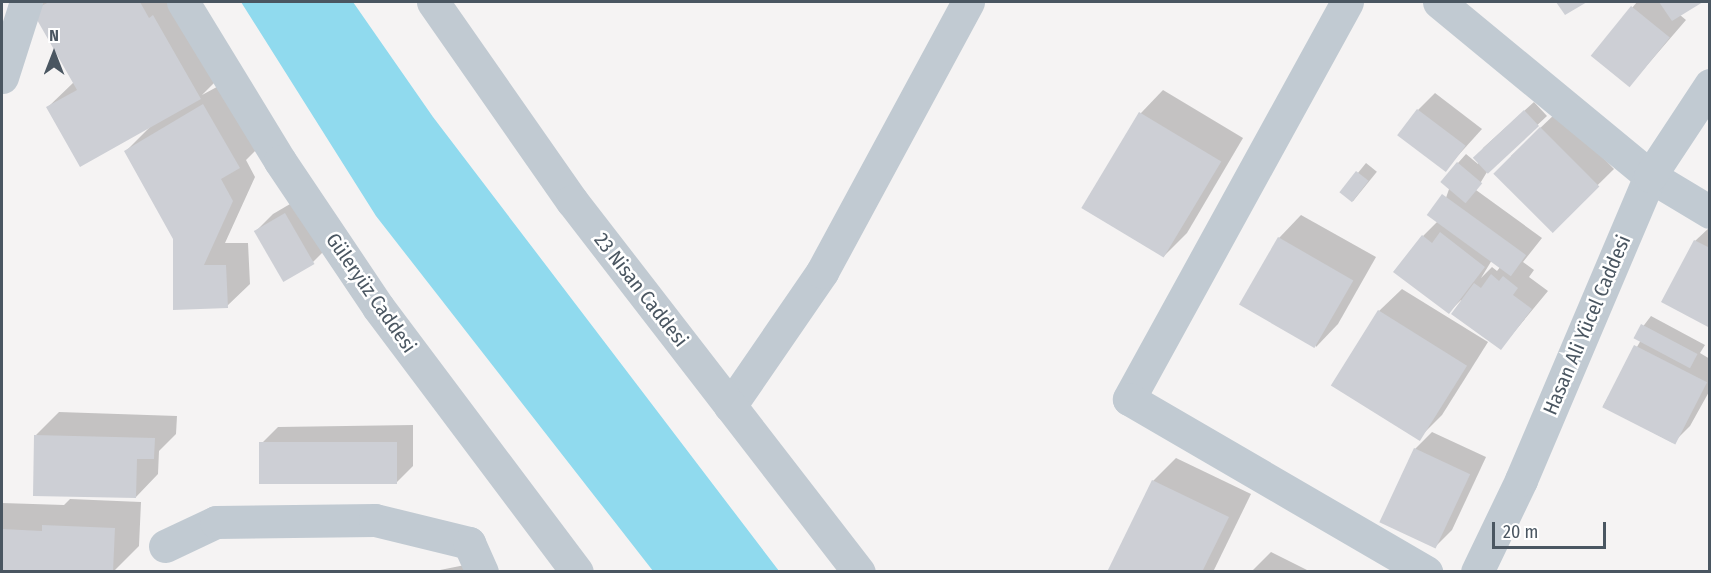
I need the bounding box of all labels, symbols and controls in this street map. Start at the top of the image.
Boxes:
north arrow [24,24,84,84]
text: N [49,26,59,45]
street label: 23 Nisan Caddesi [589,228,693,352]
street label: Güleryüz Caddesi [321,229,421,357]
street label: Hasan Ali Yücel Caddesi [1538,232,1636,418]
scale bar [1495,510,1609,548]
text: 20 m [1503,521,1538,543]

